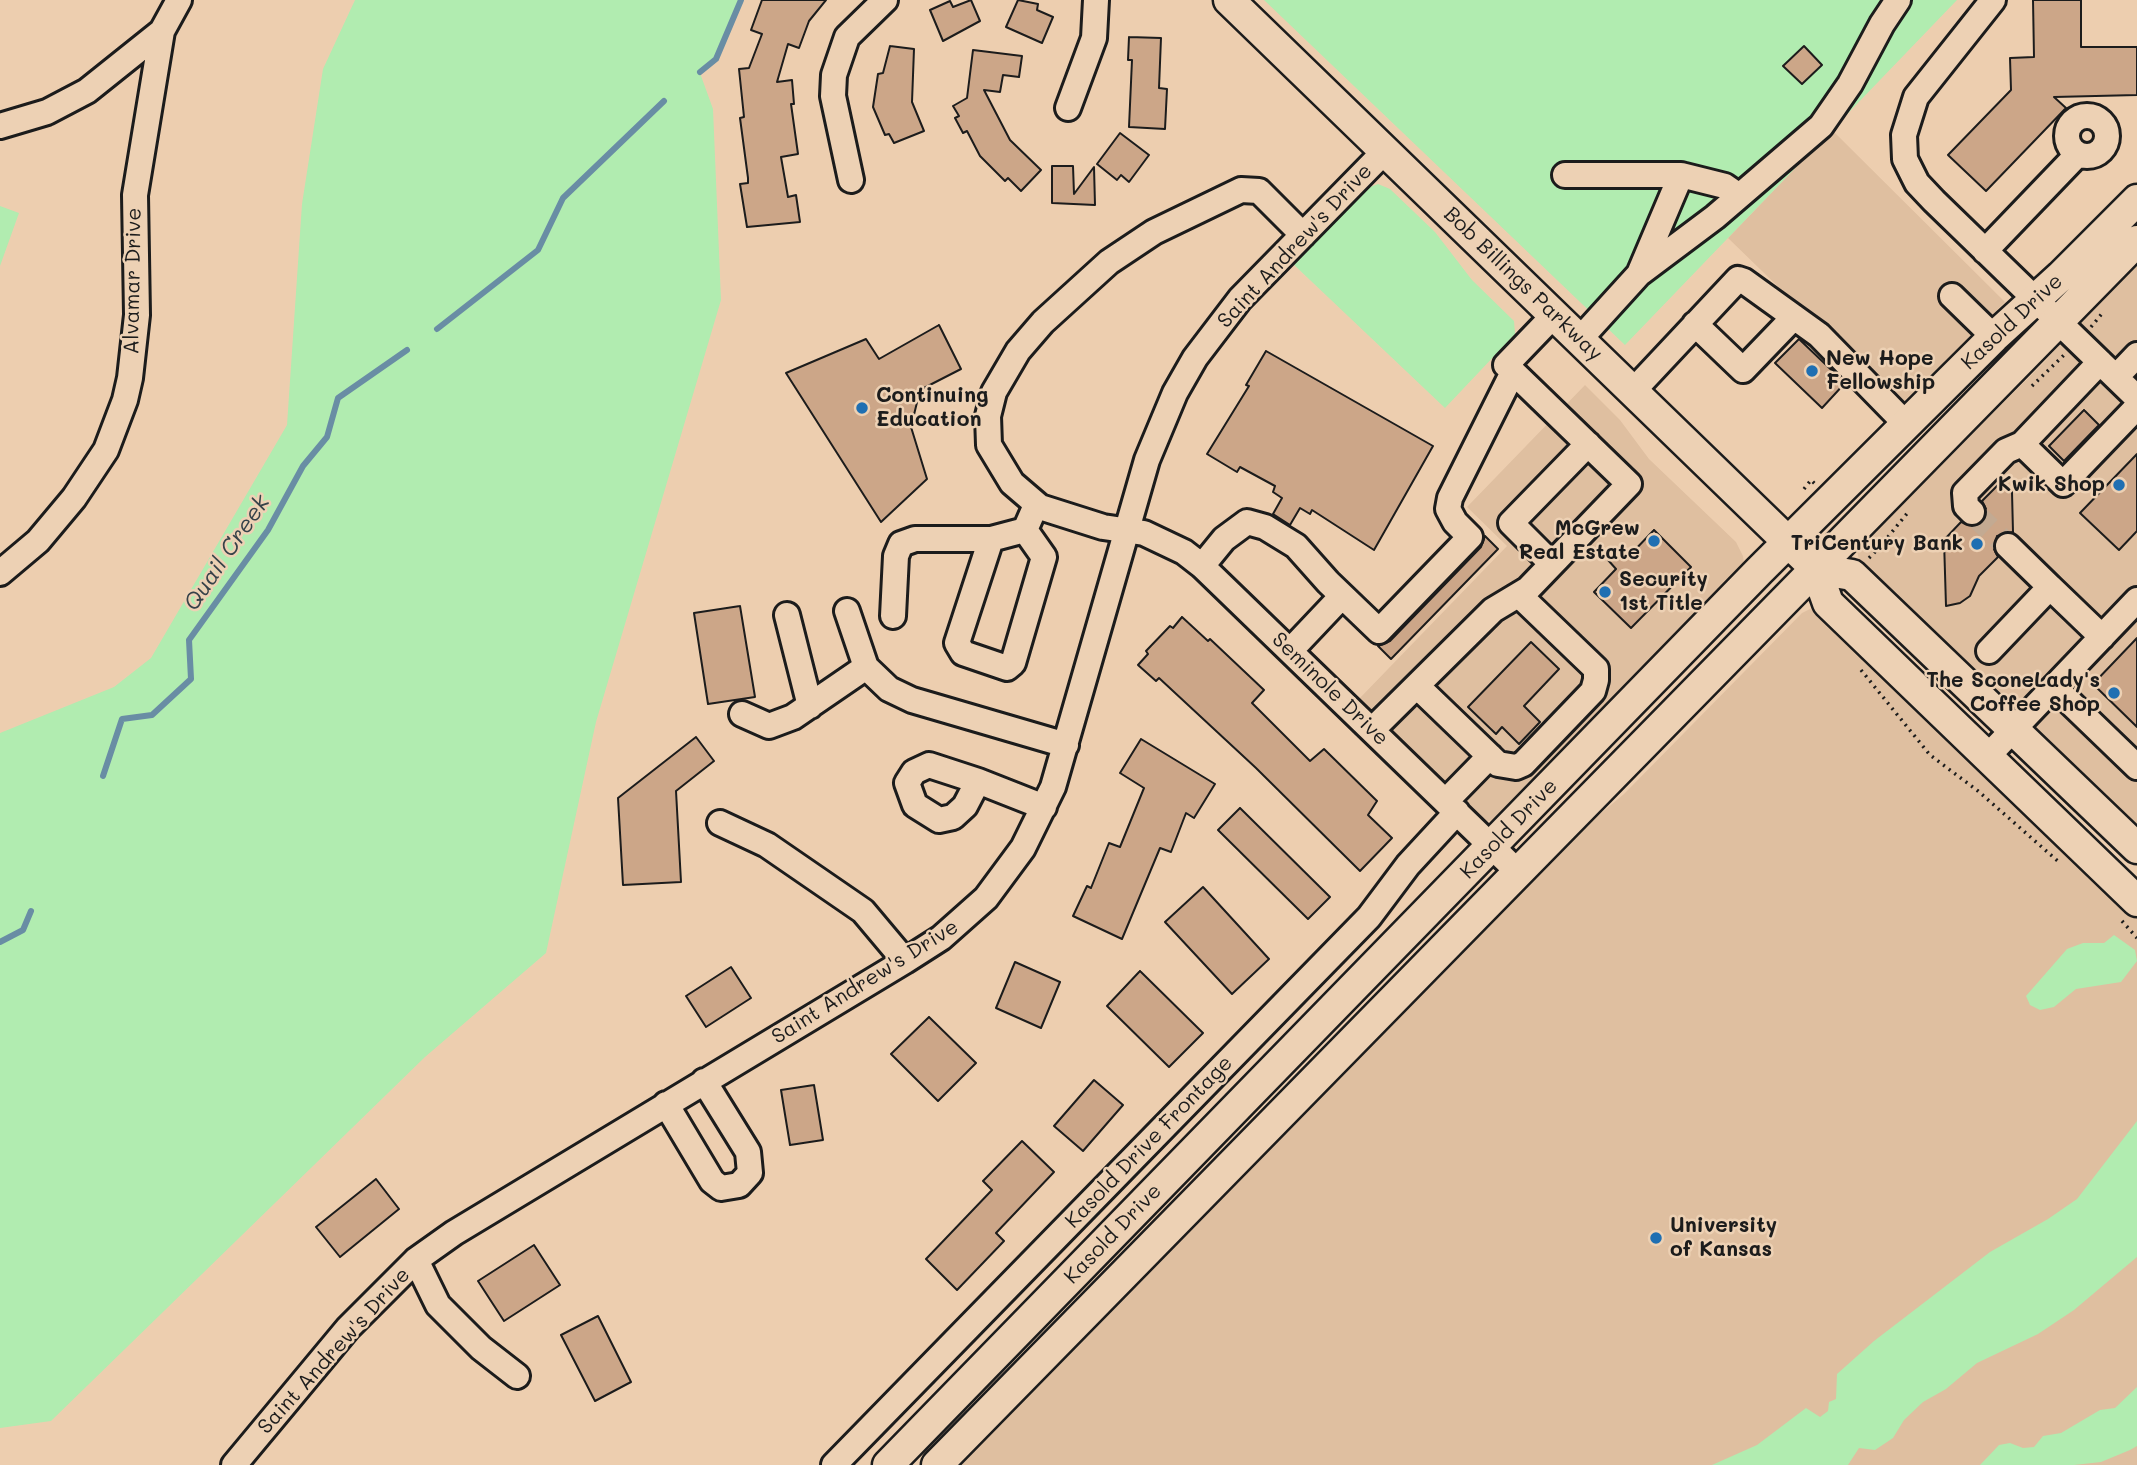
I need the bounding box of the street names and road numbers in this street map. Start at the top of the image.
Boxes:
street label: Saint Andrew's Drive [1212,159,1378,333]
street label: Bob Billings Parkway [1438,202,1608,366]
street label: Alvamar Drive [119,208,147,354]
street label: Kasold Drive [1956,269,2068,375]
street label: Seminole Drive [1266,627,1394,751]
street label: Kasold Drive [1455,774,1563,884]
street label: Saint Andrew's Drive [767,914,963,1050]
street label: Kasold Drive Frontage [1060,1051,1238,1233]
street label: Kasold Drive [1059,1179,1167,1289]
street label: Saint Andrew's Drive [253,1263,415,1439]

